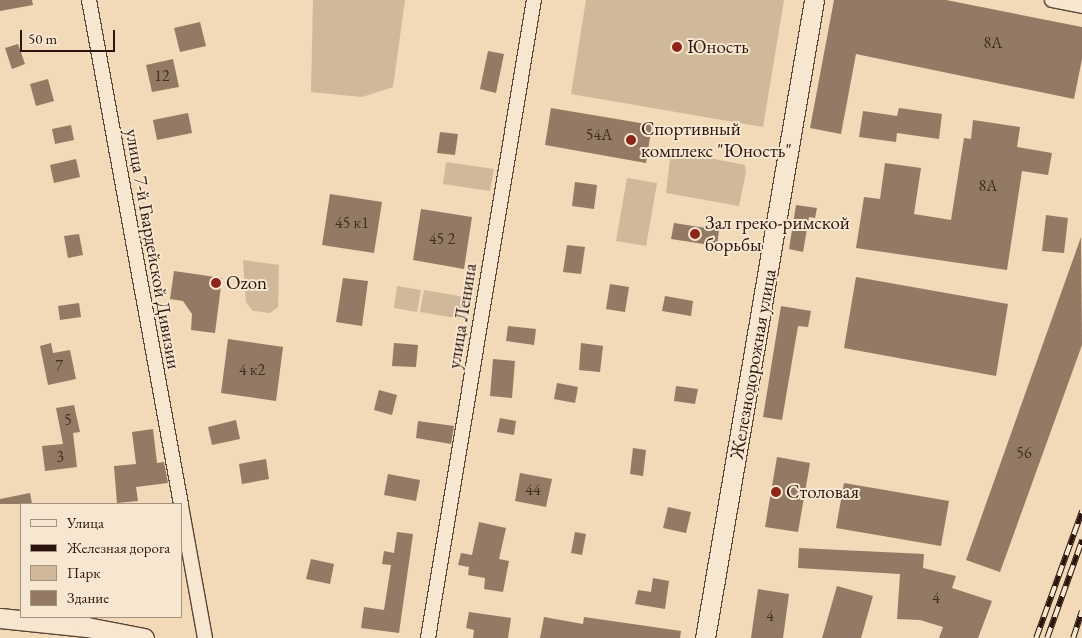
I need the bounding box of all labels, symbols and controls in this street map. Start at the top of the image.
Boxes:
scale bar [22,20,118,52]
text: 50 m [28,29,57,48]
house number: 8А [984,33,1002,53]
place label: Юность [687,36,749,58]
marker: Юность [671,41,683,53]
house number: 12 [154,66,170,86]
place label: Спортивный комплекс "Юность" [641,118,792,162]
house number: 54А [586,125,612,145]
street label: улица 7-й Гвардейской Дивизии [121,127,185,371]
marker: Спортивный комплекс "Юность" [625,134,637,146]
house number: 8А [979,176,997,196]
place label: Зал греко-римской борьбы [705,212,850,256]
house number: 45 к1 [335,213,369,233]
marker: Зал греко-римской борьбы [689,228,701,240]
house number: 45 2 [429,229,455,249]
street label: улица Ленина [442,262,482,370]
street label: Железнодорожная улица [725,267,781,461]
place label: Ozon [226,272,267,294]
marker: Ozon [210,277,222,289]
house number: 7 [55,356,63,376]
house number: 4 к2 [239,360,265,380]
house number: 5 [64,410,72,430]
house number: 56 [1016,443,1032,463]
house number: 3 [56,447,64,467]
house number: 44 [525,480,541,500]
place label: Столовая [786,481,859,503]
marker: Столовая [770,486,782,498]
legend [20,503,182,618]
text: Улица [67,513,104,532]
text: Железная дорога [67,538,170,557]
text: Парк [67,563,100,582]
text: Здание [67,588,109,607]
house number: 4 [932,588,940,608]
house number: 4 [766,606,774,626]

